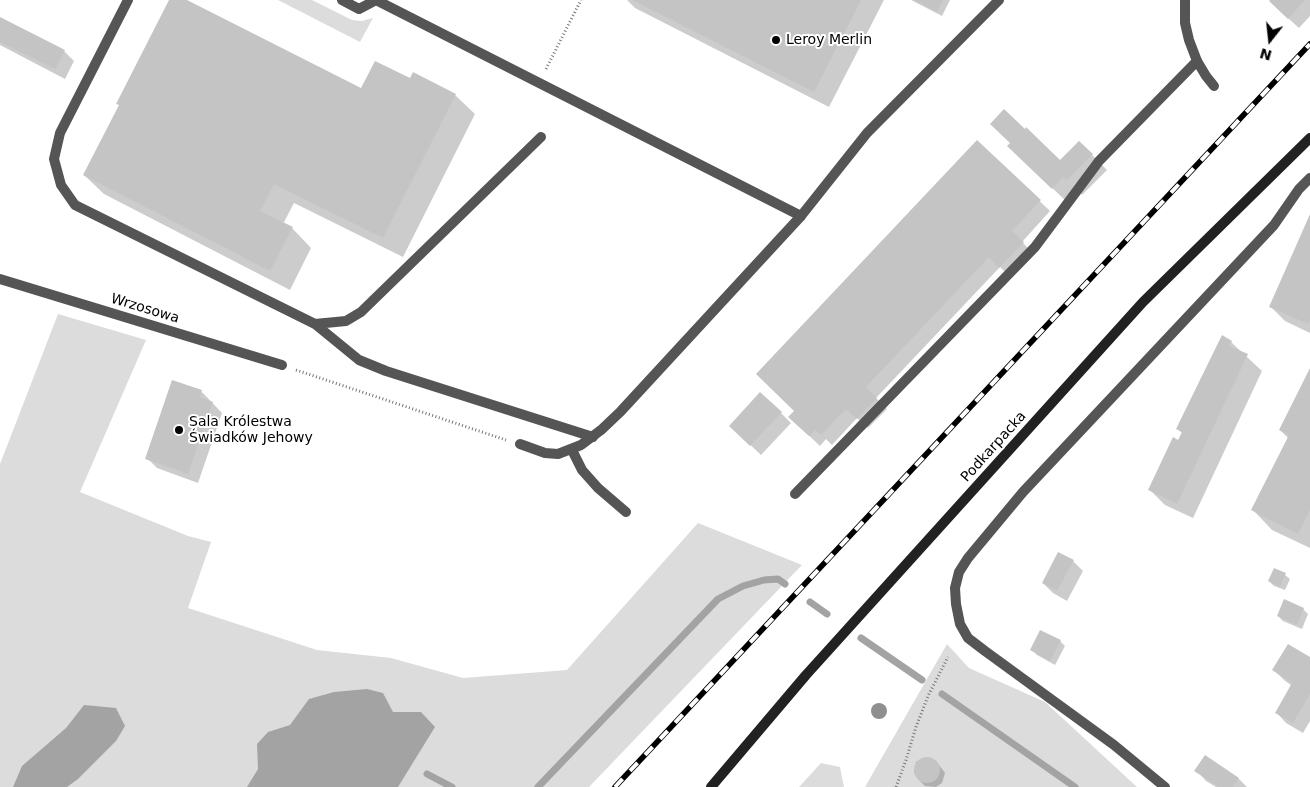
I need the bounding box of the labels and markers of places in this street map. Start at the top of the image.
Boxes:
place label: Leroy Merlin [786,32,872,48]
marker: Leroy Merlin [770,34,782,46]
place label: Sala Królestwa Świadków Jehowy [189,414,313,447]
marker: Sala Królestwa Świadków Jehowy [173,424,185,436]

